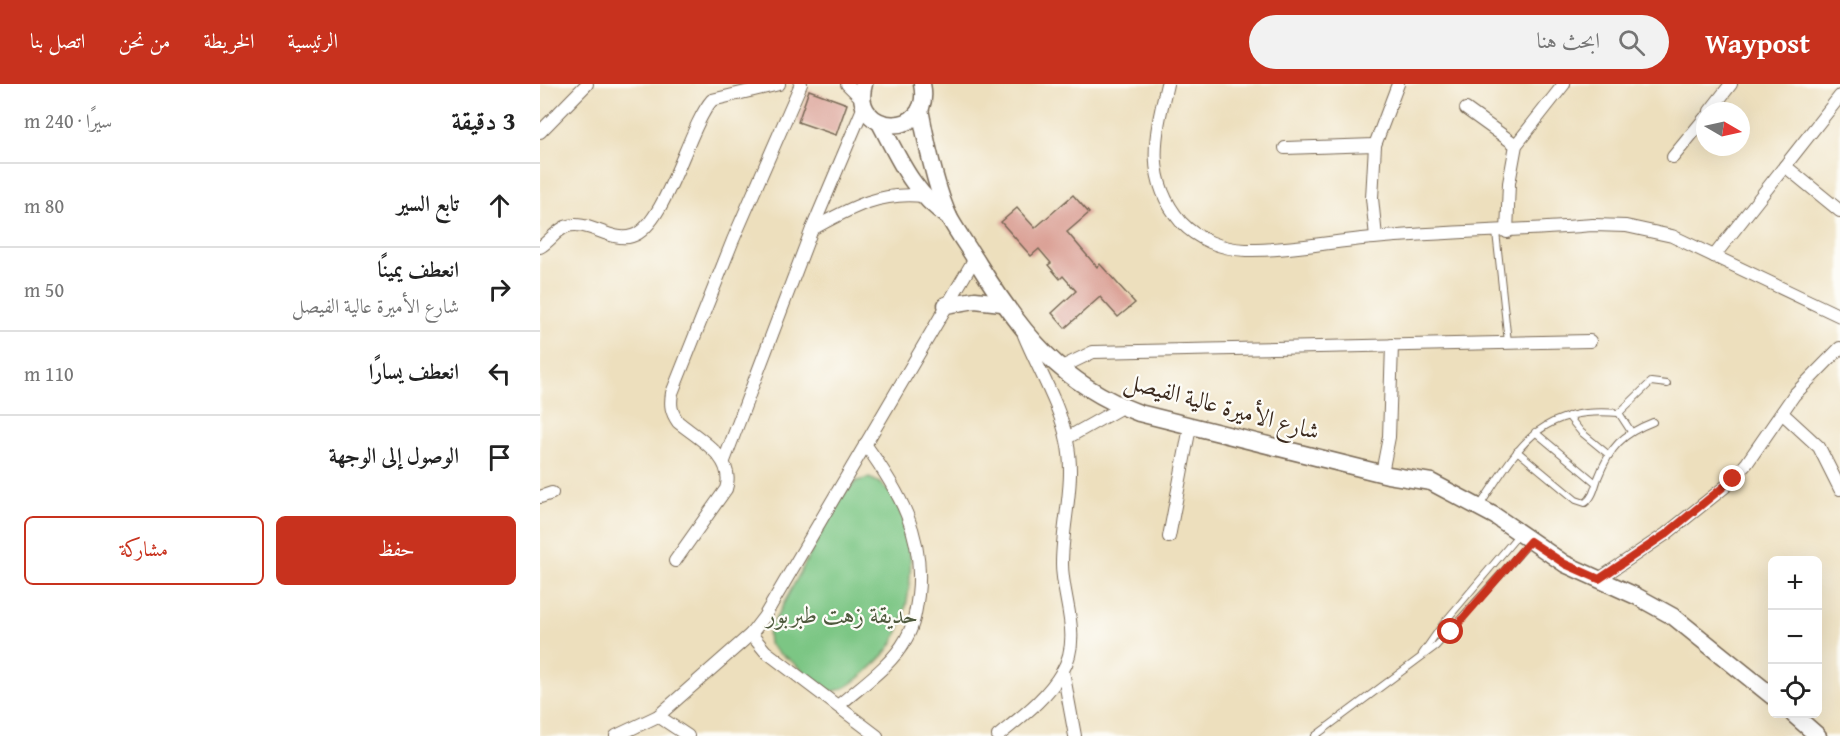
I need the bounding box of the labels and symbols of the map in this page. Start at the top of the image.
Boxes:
north arrow [1696,102,1750,156]
street label: شارع الأميرة عالية الفيصل [1120,363,1324,451]
route end [1719,465,1745,491]
park label: حديقة زهت طبربور [764,597,918,632]
route start [1437,618,1463,644]

